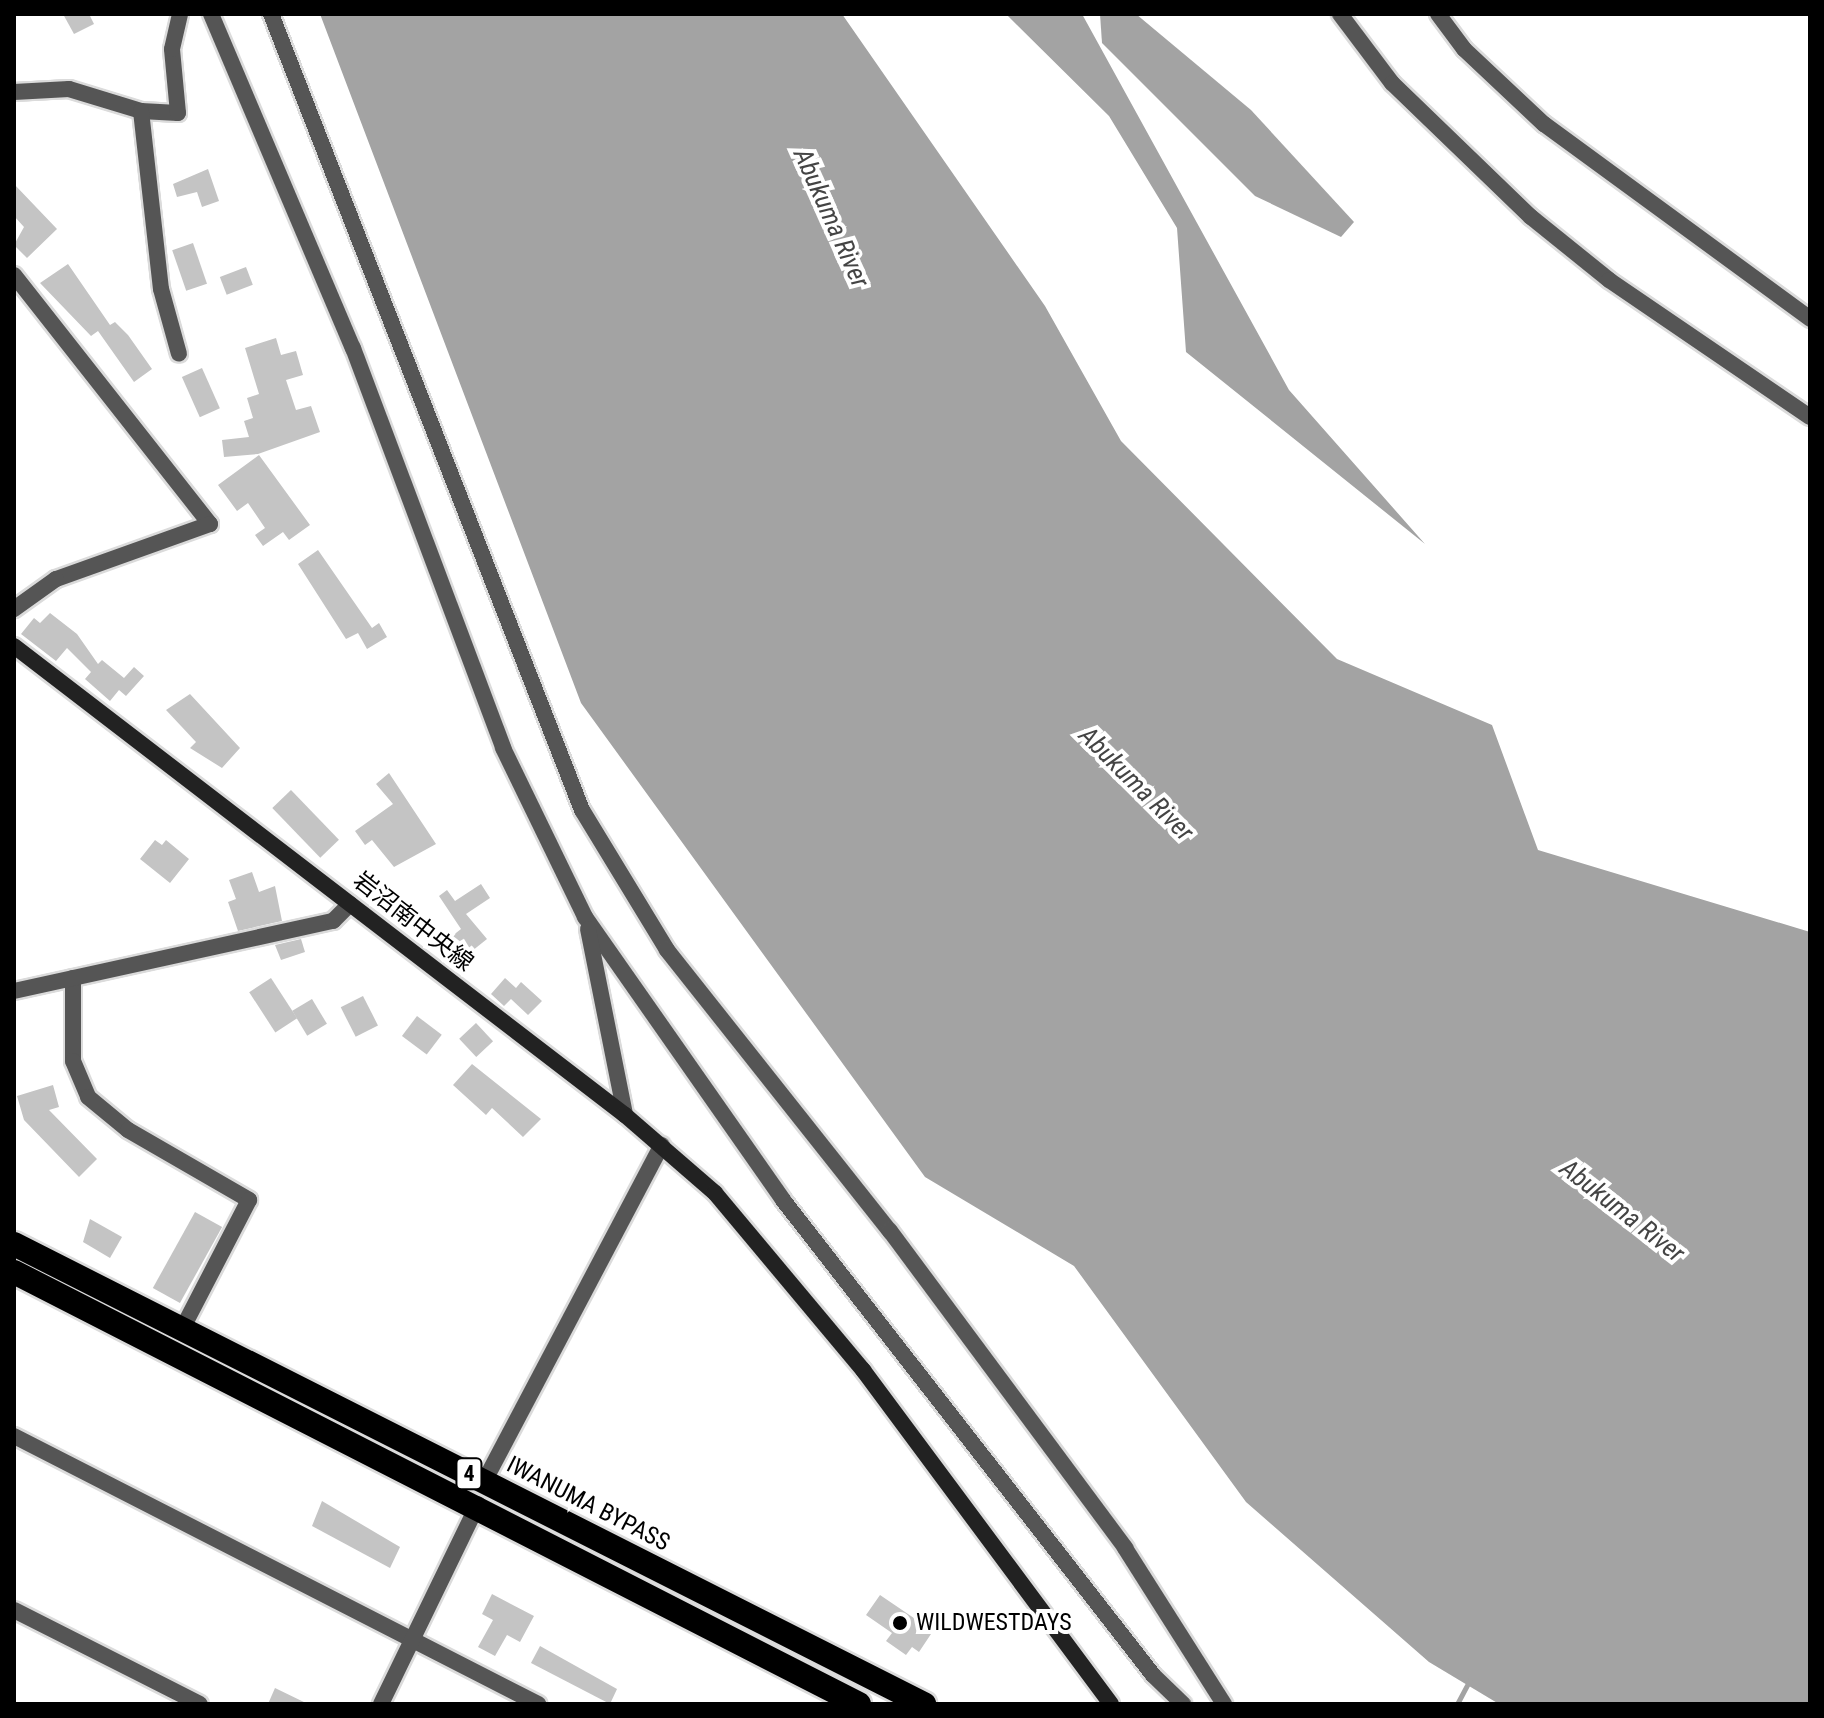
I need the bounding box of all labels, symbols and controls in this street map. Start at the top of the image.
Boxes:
water label: Abukuma River [786,144,876,292]
water label: Abukuma River [1072,720,1200,848]
street label: 岩沼南中央線 [347,866,479,978]
water label: Abukuma River [1554,1153,1690,1269]
street label: IWANUMA BYPASS [502,1451,674,1557]
road number: 4 [455,1456,483,1492]
place label: WILDWESTDAYS [916,1609,1072,1637]
marker: WILDWESTDAYS [891,1614,909,1632]

